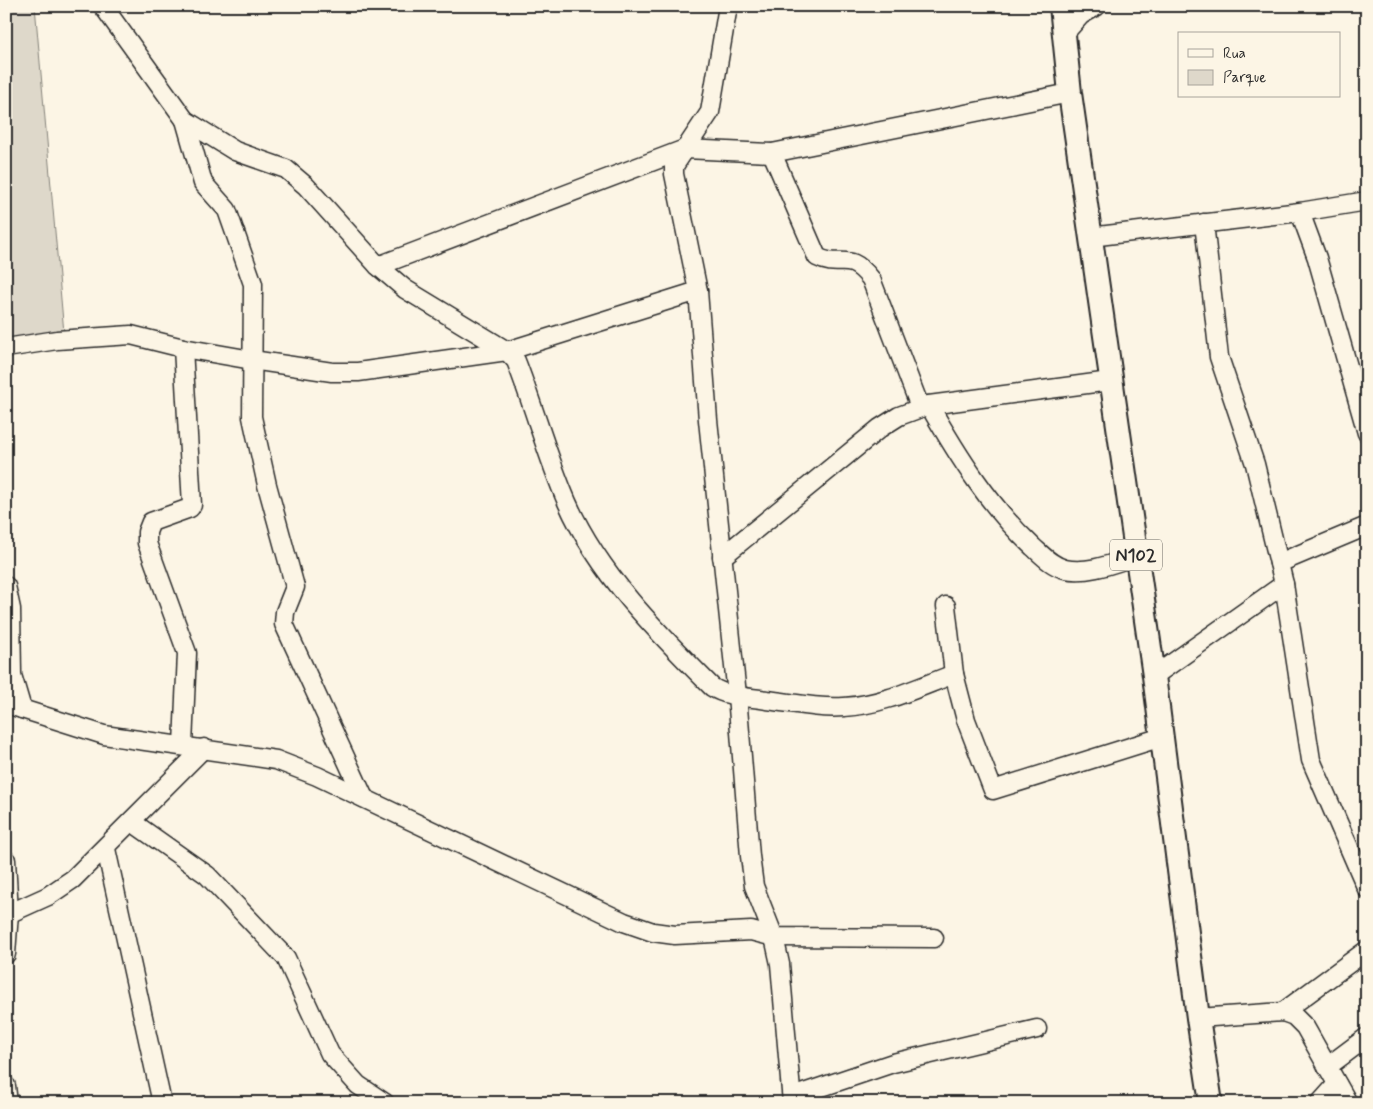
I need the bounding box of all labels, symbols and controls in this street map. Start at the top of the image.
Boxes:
legend [1178,32,1340,98]
text: Rua [1223,44,1246,64]
text: Parque [1223,68,1266,88]
road number: N102 [1110,540,1162,570]

